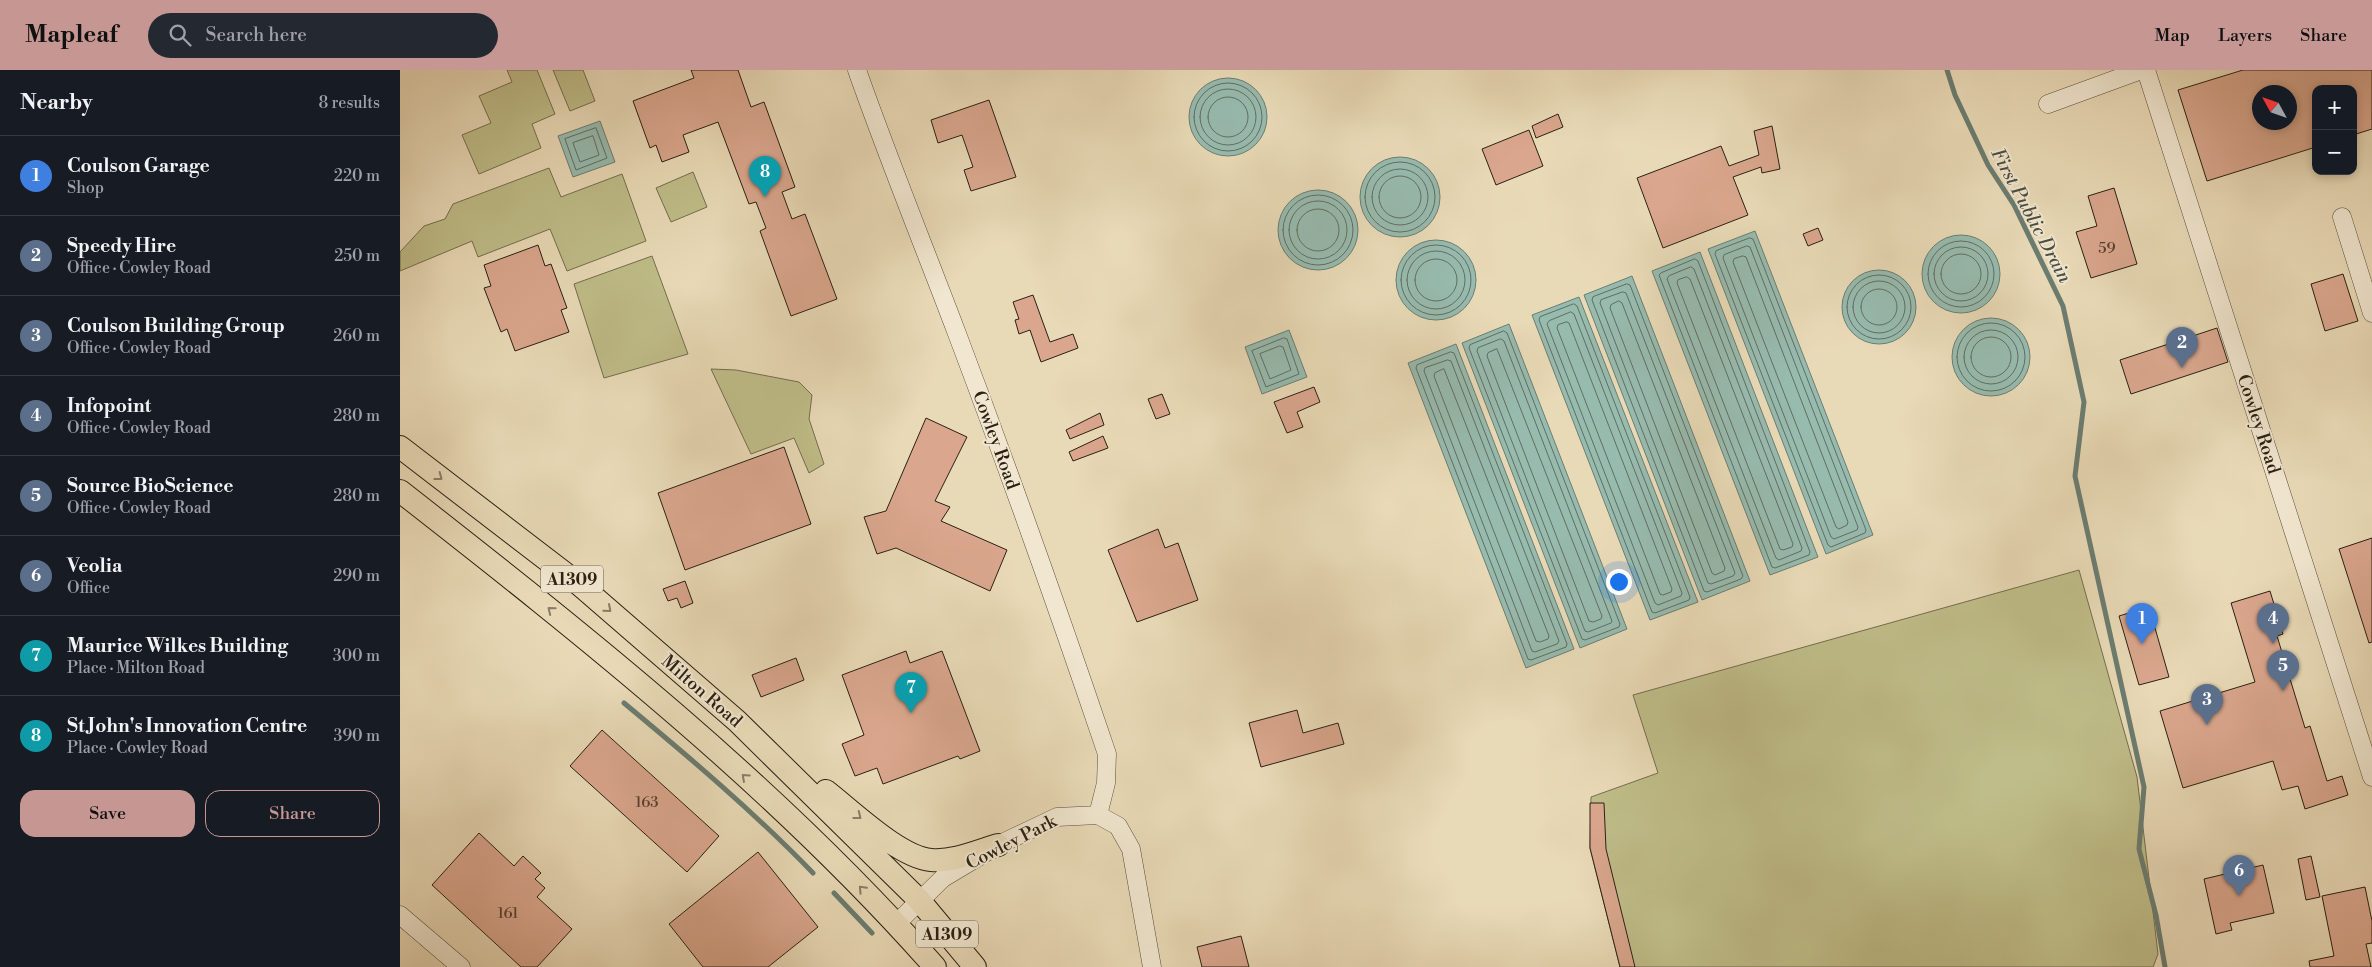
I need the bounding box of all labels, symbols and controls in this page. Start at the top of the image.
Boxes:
search box [148,13,498,58]
text: Mapleaf [25,20,118,50]
icon: search [166,21,194,49]
text: Search here [206,23,307,47]
text: Map [2155,24,2190,47]
text: Layers [2218,24,2272,47]
text: Share [2300,24,2347,47]
north arrow [2252,85,2297,130]
map controls [2312,85,2357,175]
button: + [2312,85,2357,130]
text: Nearby [20,90,93,116]
text: 8 results [318,93,380,113]
button: − [2312,130,2357,175]
water label: First Public Drain [1985,144,2077,287]
text: Coulson Garage [67,154,210,178]
pin: 8 [749,156,781,197]
text: 1 [32,166,40,186]
text: 220 m [334,166,380,186]
text: Shop [67,178,104,198]
text: Speedy Hire [67,234,176,258]
house number: 59 [2098,239,2116,258]
text: 2 [31,246,41,266]
text: 250 m [334,246,380,266]
text: Office · Cowley Road [67,258,211,278]
text: Coulson Building Group [67,314,285,338]
text: 3 [31,326,41,346]
text: 260 m [333,326,380,346]
pin: 2 [2166,327,2198,368]
text: Office · Cowley Road [67,338,211,358]
street label: Cowley Road [2232,372,2286,477]
street label: Cowley Road [967,388,1024,493]
text: Infopoint [67,394,151,418]
text: 4 [31,406,41,426]
text: 280 m [333,406,380,426]
text: Office · Cowley Road [67,418,211,438]
one-way arrow [433,471,442,479]
text: Source BioScience [67,474,233,498]
text: 5 [31,486,41,506]
text: 280 m [333,486,380,506]
text: Office · Cowley Road [67,498,211,518]
text: Veolia [67,554,122,578]
text: 6 [31,566,41,586]
text: 290 m [333,566,380,586]
road number: A1309 [541,566,603,592]
your location [1606,569,1632,595]
text: Office [67,578,110,598]
one-way arrow [603,603,612,612]
pin: 1 [2126,603,2158,644]
pin: 4 [2257,603,2289,644]
one-way arrow [548,608,557,616]
text: Maurice Wilkes Building [67,634,288,658]
text: 7 [31,646,41,666]
text: 300 m [333,646,380,666]
street label: Milton Road [657,650,747,733]
pin: 5 [2267,650,2299,691]
text: Place · Milton Road [67,658,205,678]
pin: 7 [895,672,927,713]
pin: 3 [2191,684,2223,725]
text: St John's Innovation Centre [67,714,307,738]
text: 8 [31,726,41,746]
text: 390 m [334,726,380,746]
text: Place · Cowley Road [67,738,208,758]
one-way arrow [741,773,750,782]
button: Save [20,790,195,837]
button: Share [205,790,380,837]
house number: 163 [635,793,659,812]
street label: Cowley Park [962,809,1062,875]
one-way arrow [852,810,861,818]
pin: 6 [2223,855,2255,896]
one-way arrow [859,886,868,895]
house number: 161 [497,904,519,923]
road number: A1309 [916,921,978,948]

